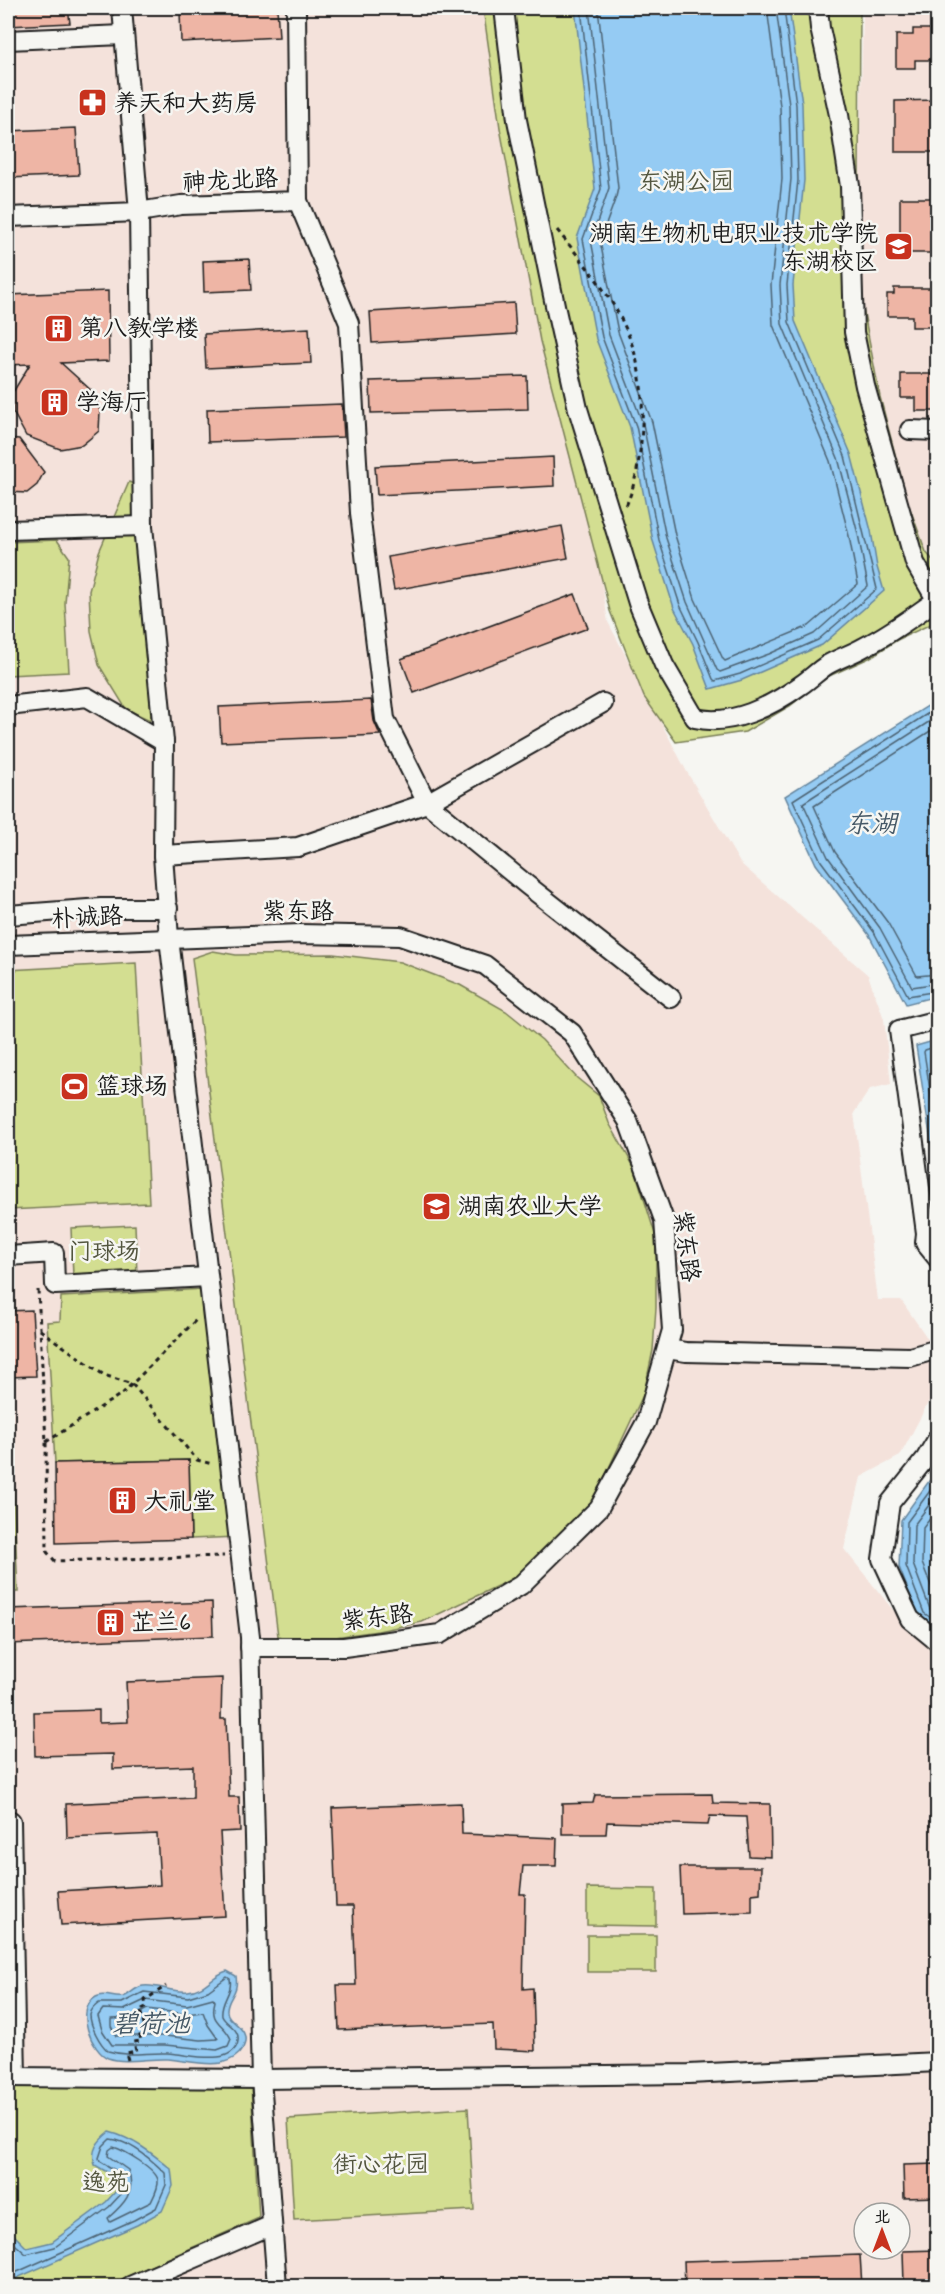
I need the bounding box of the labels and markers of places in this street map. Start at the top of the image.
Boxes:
pharmacy icon: 养天和大药房 [77,87,109,119]
place label: 养天和大药房 [114,89,258,120]
place label: 湖南生物机电职业技术学院 东湖校区 [590,219,878,278]
school or university icon: 湖南生物机电职业技术学院 东湖校区 [883,231,915,263]
building icon: 第八教学楼 [42,312,74,344]
place label: 第八教学楼 [79,314,199,345]
building icon: 学海厅 [39,386,71,418]
place label: 学海厅 [76,388,148,419]
sports icon: 篮球场 [59,1070,91,1102]
place label: 篮球场 [96,1072,168,1103]
school or university icon: 湖南农业大学 [421,1190,453,1222]
place label: 湖南农业大学 [458,1192,602,1223]
building icon: 大礼堂 [107,1485,139,1517]
place label: 大礼堂 [144,1487,216,1518]
building icon: 芷兰6 [94,1606,126,1638]
place label: 芷兰6 [131,1608,191,1639]

